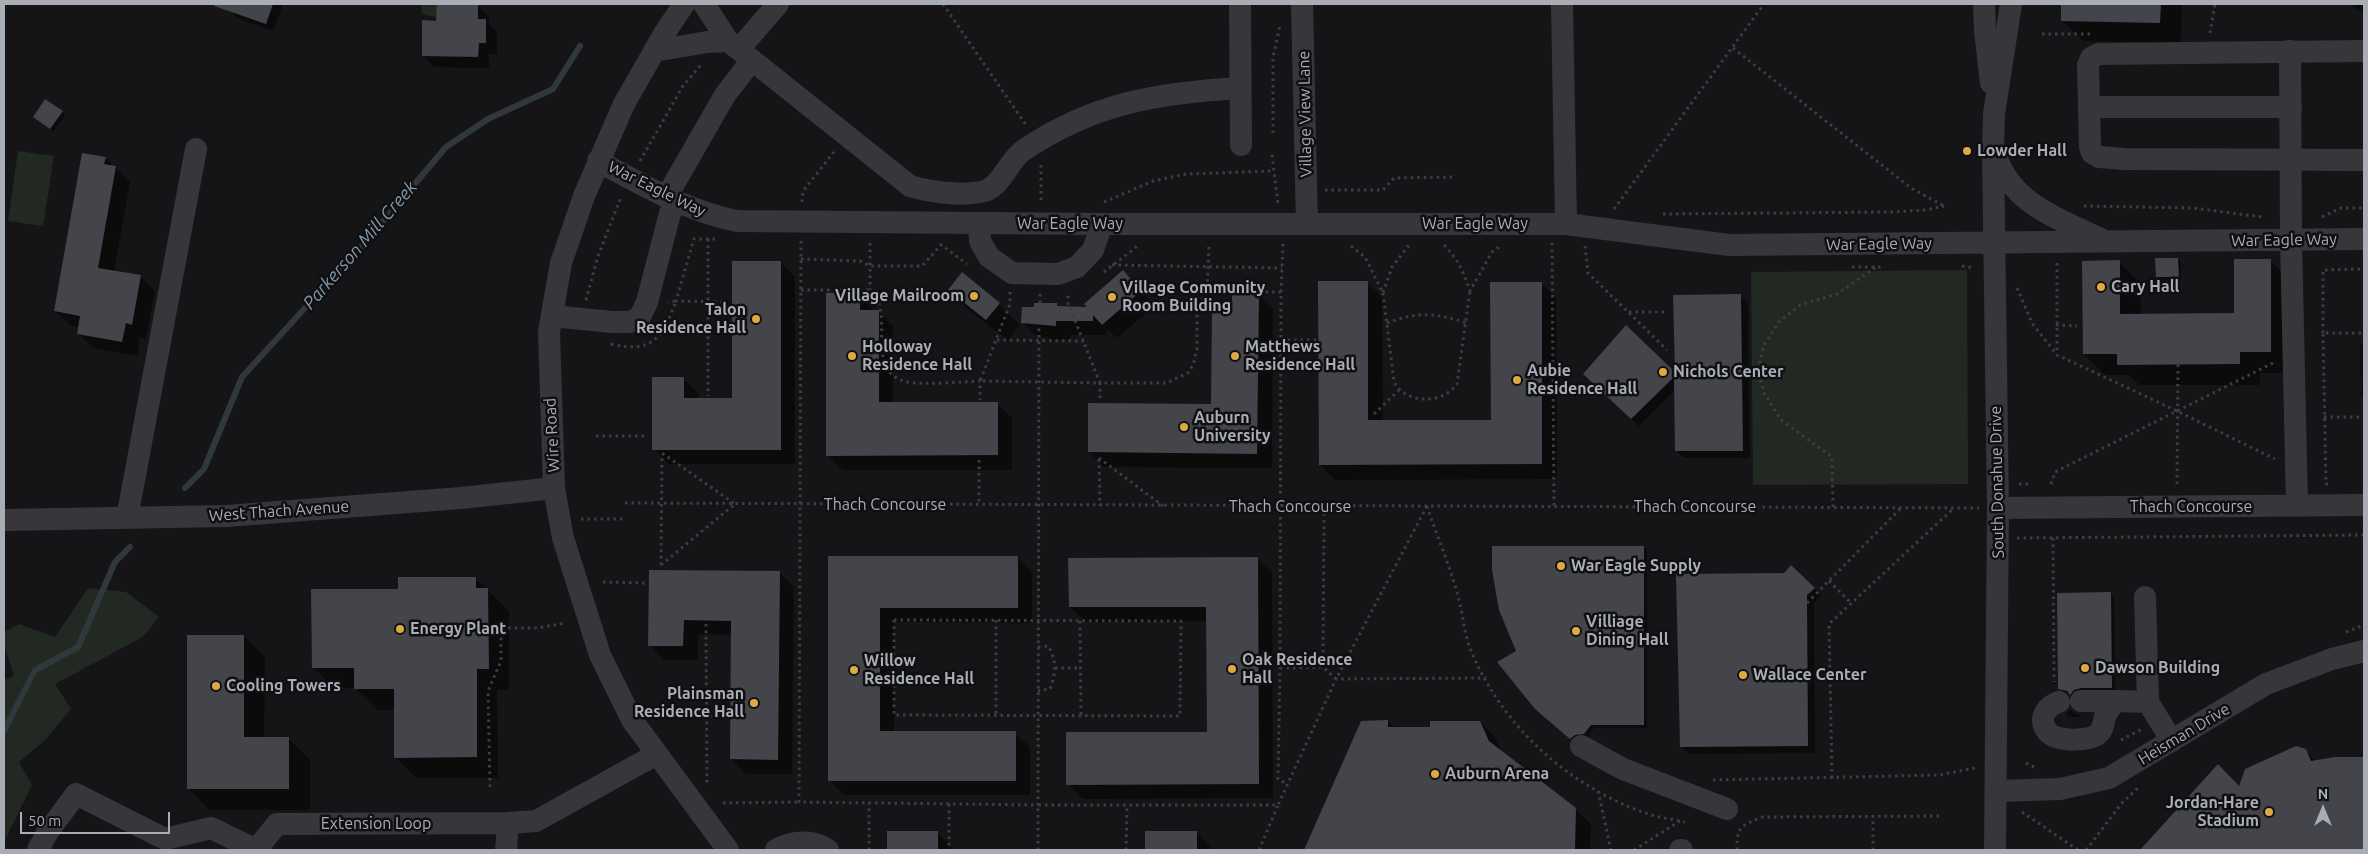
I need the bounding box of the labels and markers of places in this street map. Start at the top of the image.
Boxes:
place label: Lowder Hall [1977,141,2067,161]
marker: Lowder Hall [1961,145,1973,157]
place label: Cary Hall [2111,277,2179,297]
place label: Village Community Room Building [1122,278,1265,316]
marker: Cary Hall [2095,281,2107,293]
place label: Village Mailroom [835,286,964,306]
marker: Village Mailroom [968,290,980,302]
marker: Village Community Room Building [1106,291,1118,303]
place label: Talon Residence Hall [636,300,746,338]
marker: Talon Residence Hall [750,313,762,325]
place label: Holloway Residence Hall [862,337,972,375]
place label: Matthews Residence Hall [1245,337,1355,375]
marker: Holloway Residence Hall [846,350,858,362]
marker: Matthews Residence Hall [1229,350,1241,362]
place label: Aubie Residence Hall [1527,361,1637,399]
place label: Nichols Center [1673,362,1784,382]
marker: Nichols Center [1657,366,1669,378]
marker: Aubie Residence Hall [1511,374,1523,386]
place label: Auburn University [1194,408,1271,446]
marker: Auburn University [1178,421,1190,433]
place label: War Eagle Supply [1571,556,1701,576]
marker: War Eagle Supply [1555,560,1567,572]
place label: Villiage Dining Hall [1586,612,1668,650]
place label: Energy Plant [410,619,506,639]
marker: Energy Plant [394,623,406,635]
marker: Villiage Dining Hall [1570,625,1582,637]
place label: Oak Residence Hall [1242,650,1352,688]
place label: Willow Residence Hall [864,651,974,689]
place label: Dawson Building [2095,658,2220,678]
marker: Dawson Building [2079,662,2091,674]
marker: Oak Residence Hall [1226,663,1238,675]
marker: Willow Residence Hall [848,664,860,676]
place label: Wallace Center [1753,665,1867,685]
marker: Wallace Center [1737,669,1749,681]
place label: Cooling Towers [226,676,341,696]
marker: Cooling Towers [210,680,222,692]
place label: Plainsman Residence Hall [634,684,744,722]
marker: Plainsman Residence Hall [748,697,760,709]
place label: Auburn Arena [1445,764,1549,784]
marker: Auburn Arena [1429,768,1441,780]
place label: Jordan-Hare Stadium [2166,793,2259,831]
marker: Jordan-Hare Stadium [2263,806,2275,818]

